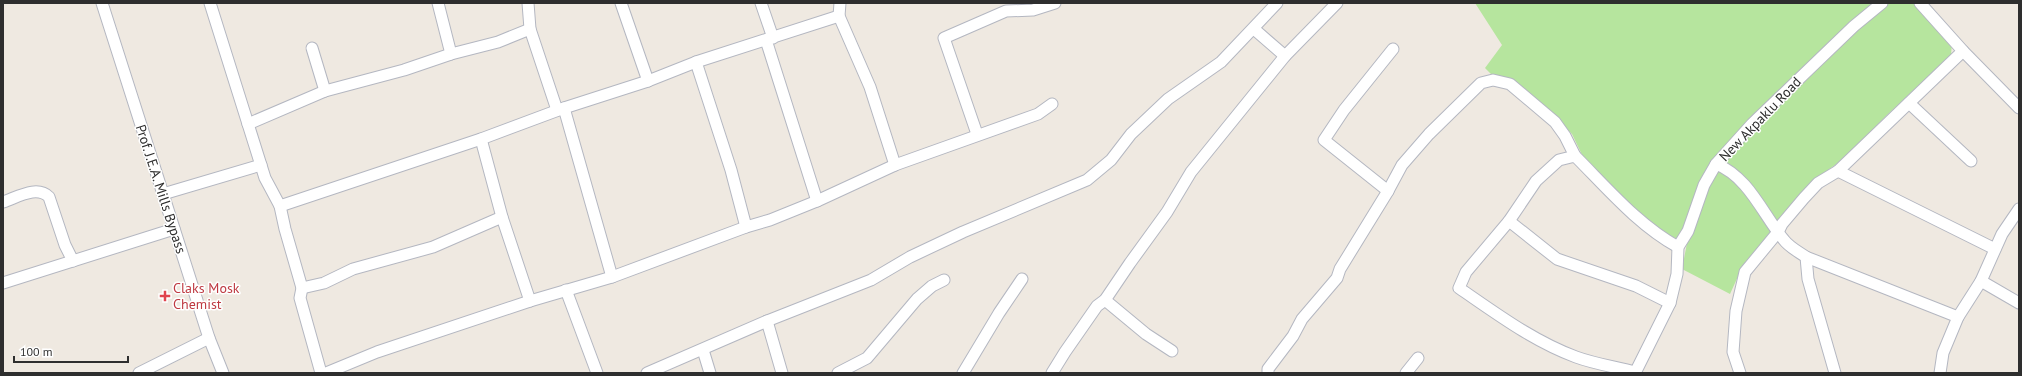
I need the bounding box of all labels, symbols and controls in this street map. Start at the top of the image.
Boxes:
street label: New Akpaklu Road [1715,73,1805,165]
street label: Prof. J.E.A. Mills Bypass [132,122,190,256]
place label: Claks Mosk Chemist [173,279,240,313]
marker: Claks Mosk Chemist [160,291,170,301]
scale bar [14,338,128,364]
text: 100 m [20,344,53,359]

